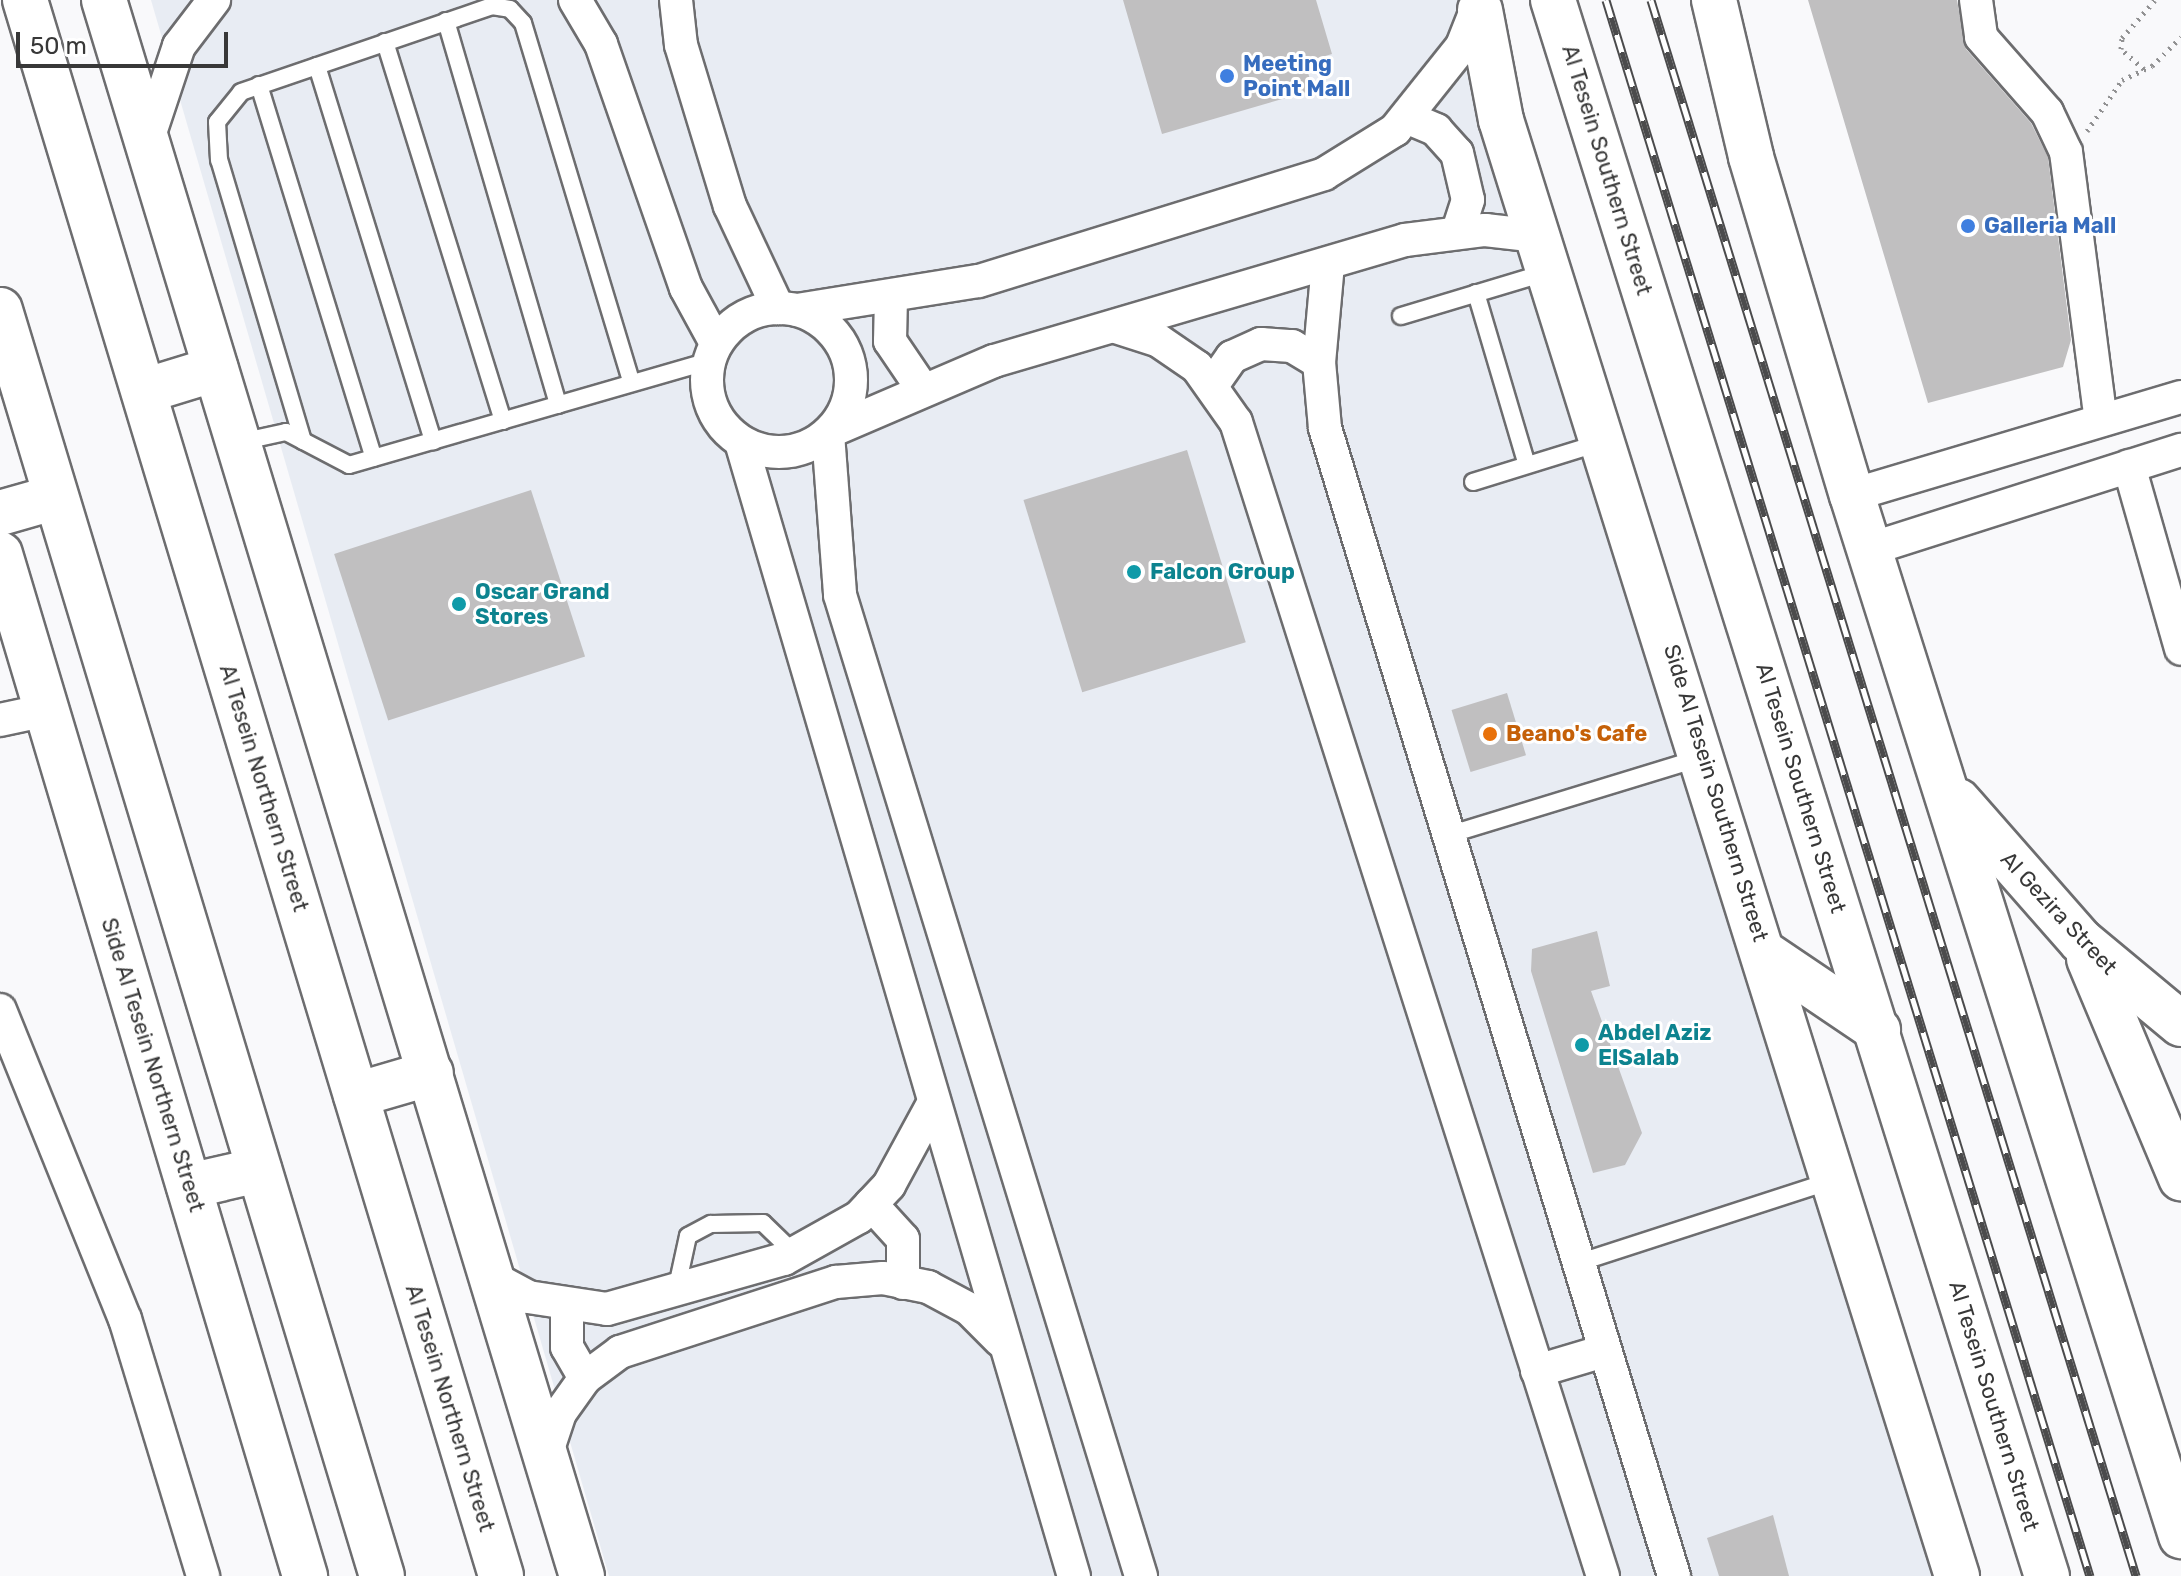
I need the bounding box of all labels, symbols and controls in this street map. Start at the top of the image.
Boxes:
scale bar [20,16,232,66]
text: 50 m [30,32,87,60]
street label: Al Tesein Southern Street [1556,42,1658,298]
place label: Meeting Point Mall [1243,50,1350,102]
marker: Meeting Point Mall [1218,67,1236,85]
place label: Galleria Mall [1984,213,2116,239]
marker: Galleria Mall [1959,217,1977,235]
place label: Falcon Group [1150,559,1295,585]
marker: Falcon Group [1125,563,1143,581]
place label: Oscar Grand Stores [475,578,610,630]
marker: Oscar Grand Stores [450,595,468,613]
street label: Side Al Tesein Southern Street [1658,641,1774,945]
street label: Al Tesein Southern Street [1750,660,1852,916]
street label: Al Tesein Northern Street [214,661,314,915]
place label: Beano's Cafe [1506,721,1647,747]
marker: Beano's Cafe [1481,725,1499,743]
street label: Al Gezira Street [1995,846,2123,980]
street label: Side Al Tesein Northern Street [95,914,211,1216]
place label: Abdel Aziz ElSalab [1598,1019,1712,1070]
marker: Abdel Aziz ElSalab [1573,1036,1591,1054]
street label: Al Tesein Southern Street [1943,1278,2045,1534]
street label: Al Tesein Northern Street [400,1281,500,1535]

